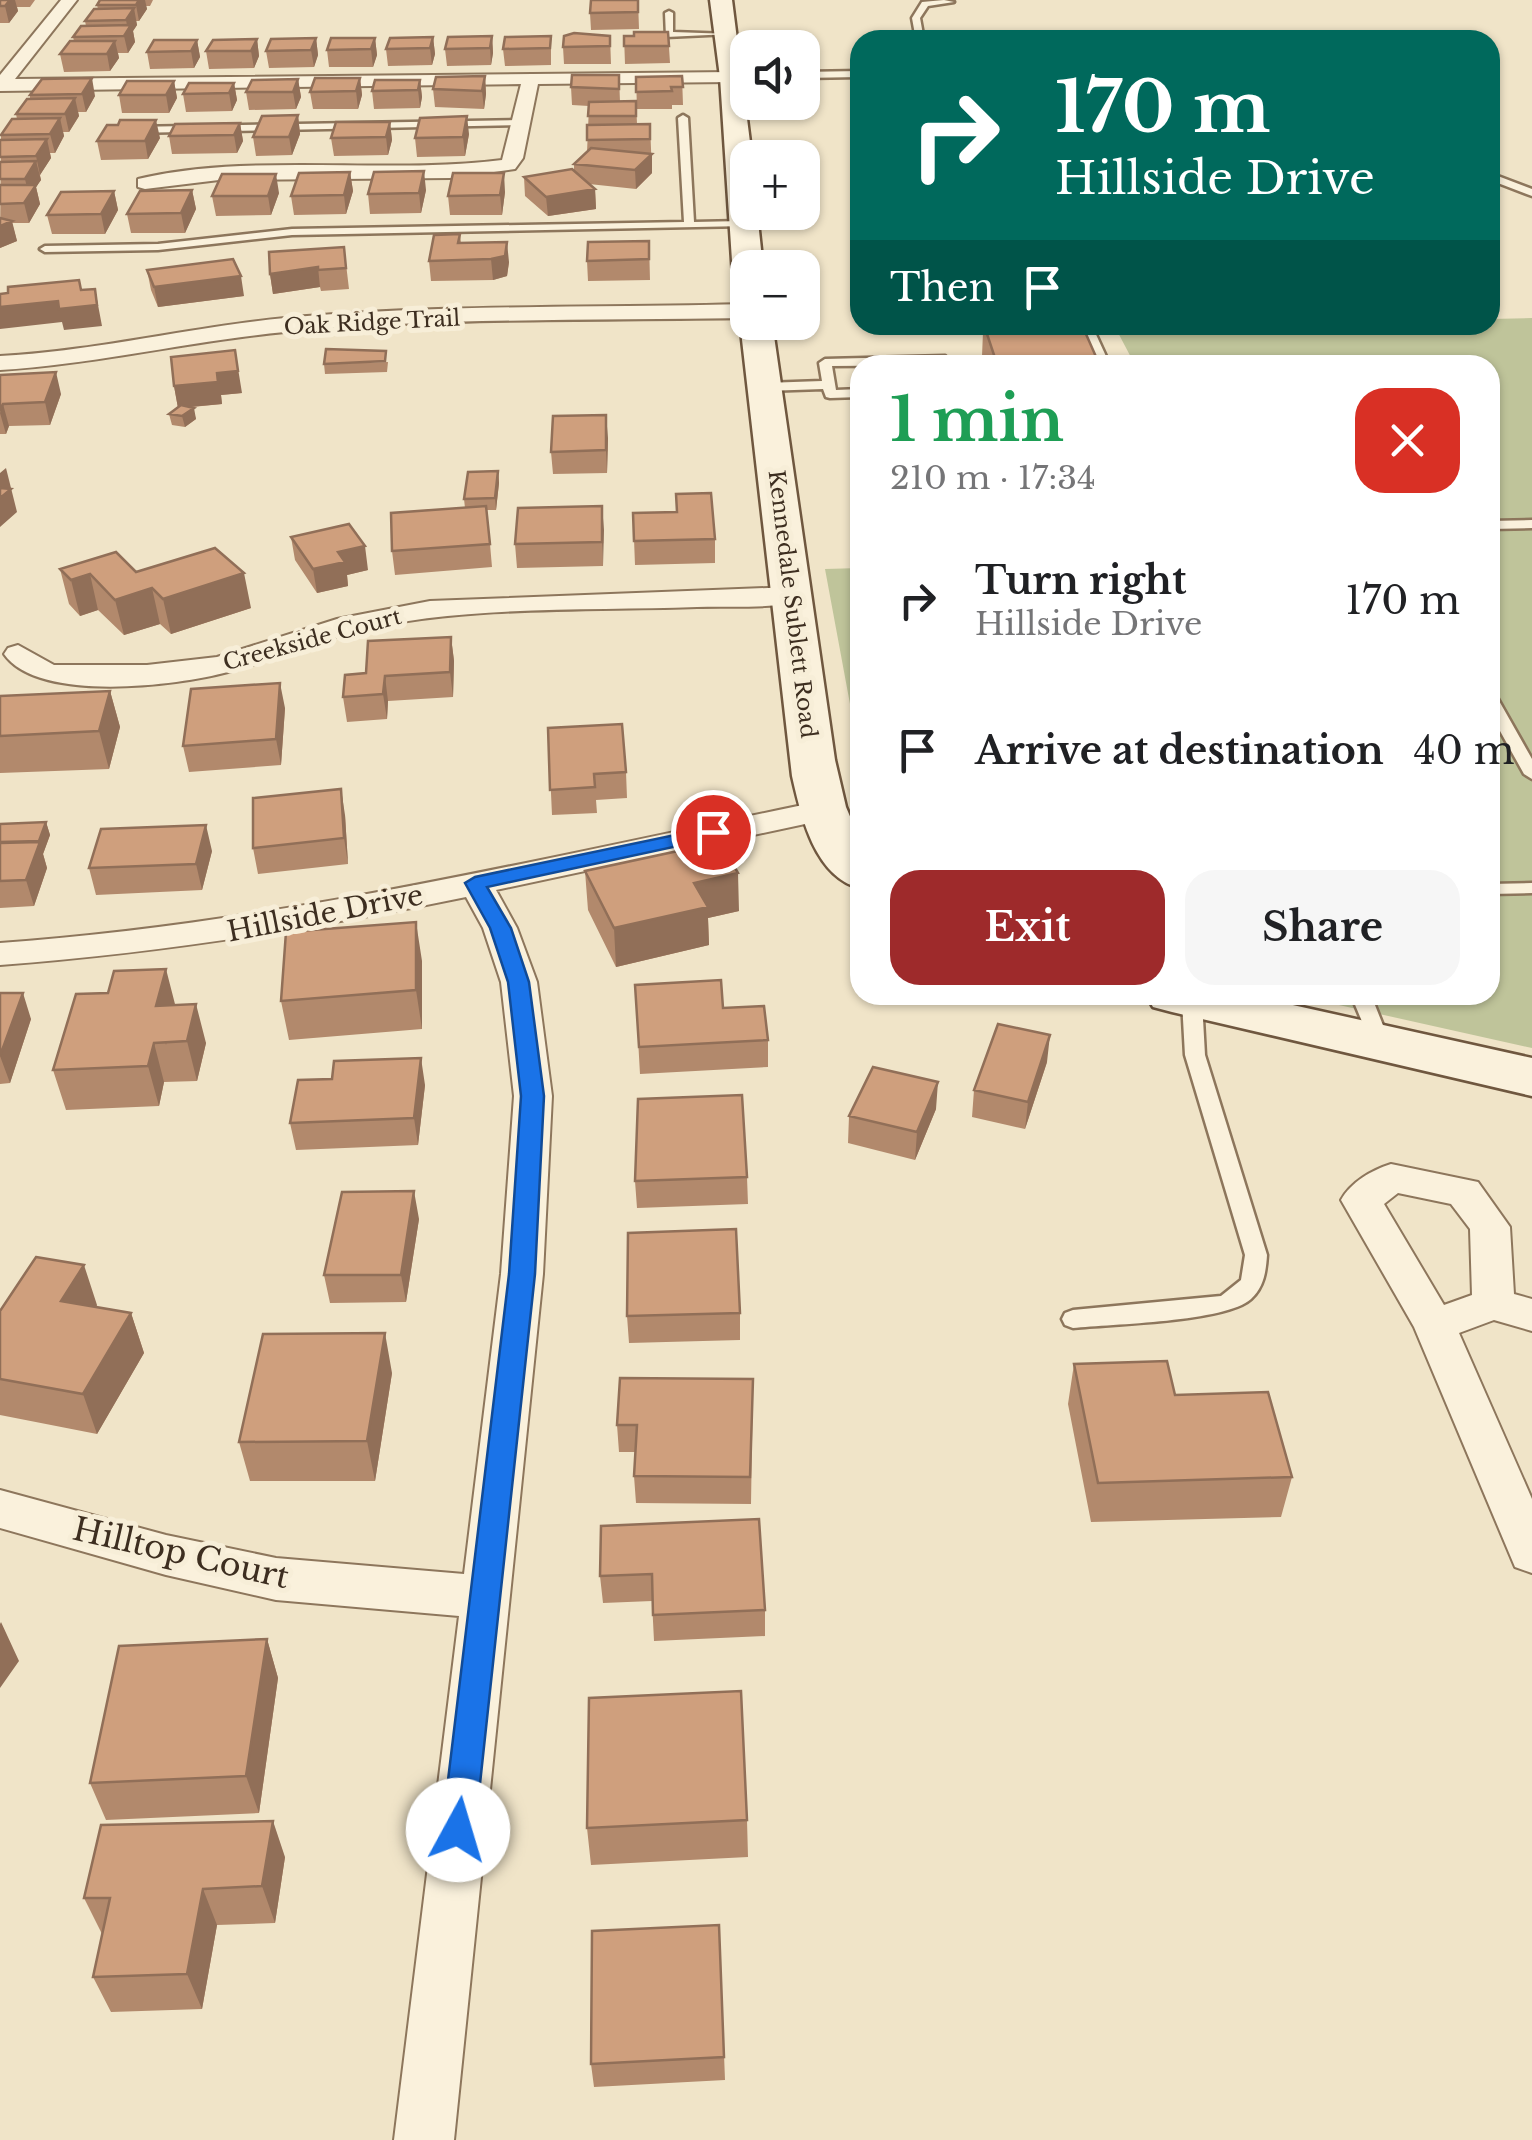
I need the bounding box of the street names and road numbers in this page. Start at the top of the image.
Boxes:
street label: Oak Ridge Trail [283,304,461,341]
street label: Kennedale Sublett Road [763,468,822,740]
street label: Creekside Court [220,603,405,676]
street label: Hillside Drive [224,877,426,950]
street label: Hilltop Court [69,1509,293,1597]

